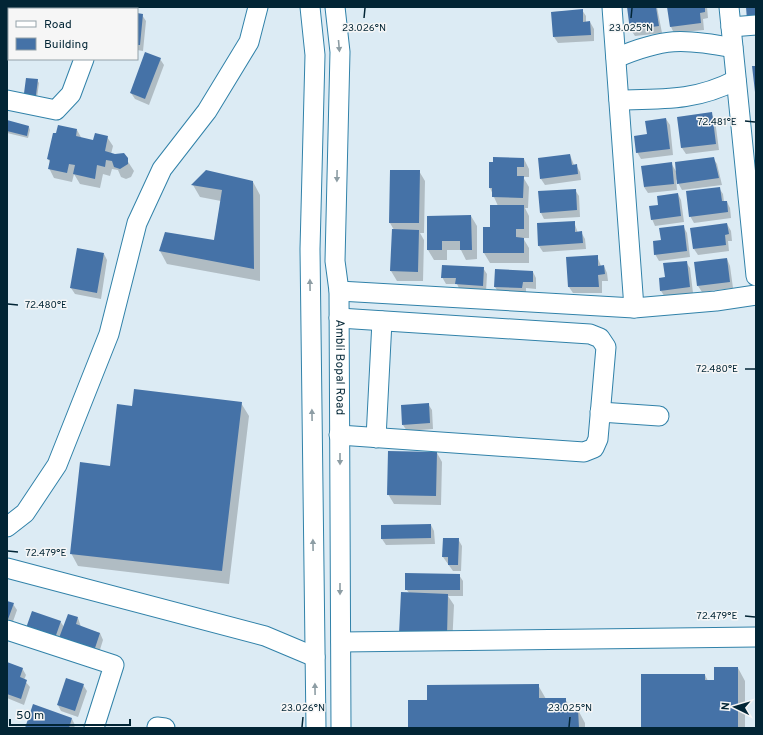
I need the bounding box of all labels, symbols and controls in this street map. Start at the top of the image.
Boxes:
legend [8,8,138,60]
text: Road [44,17,72,33]
text: 23.026°N [342,22,386,35]
text: 23.025°N [609,22,653,35]
text: Building [44,37,88,53]
one-way arrow [336,40,343,52]
text: 72.481°E [697,116,737,129]
one-way arrow [334,170,340,183]
one-way arrow [307,278,313,291]
text: 72.480°E [25,299,67,312]
street label: Ambli Bopal Road [331,319,348,415]
text: 72.480°E [696,363,738,376]
one-way arrow [309,408,315,421]
one-way arrow [337,453,343,466]
one-way arrow [310,538,316,551]
text: 72.479°E [26,547,66,560]
one-way arrow [337,583,344,595]
text: 72.479°E [697,610,737,623]
one-way arrow [312,682,318,695]
north arrow [715,687,755,727]
scale bar [10,701,130,727]
text: 23.026°N [281,702,325,715]
text: 23.025°N [548,702,592,715]
text: N [719,702,733,711]
text: 50 m [16,708,44,724]

